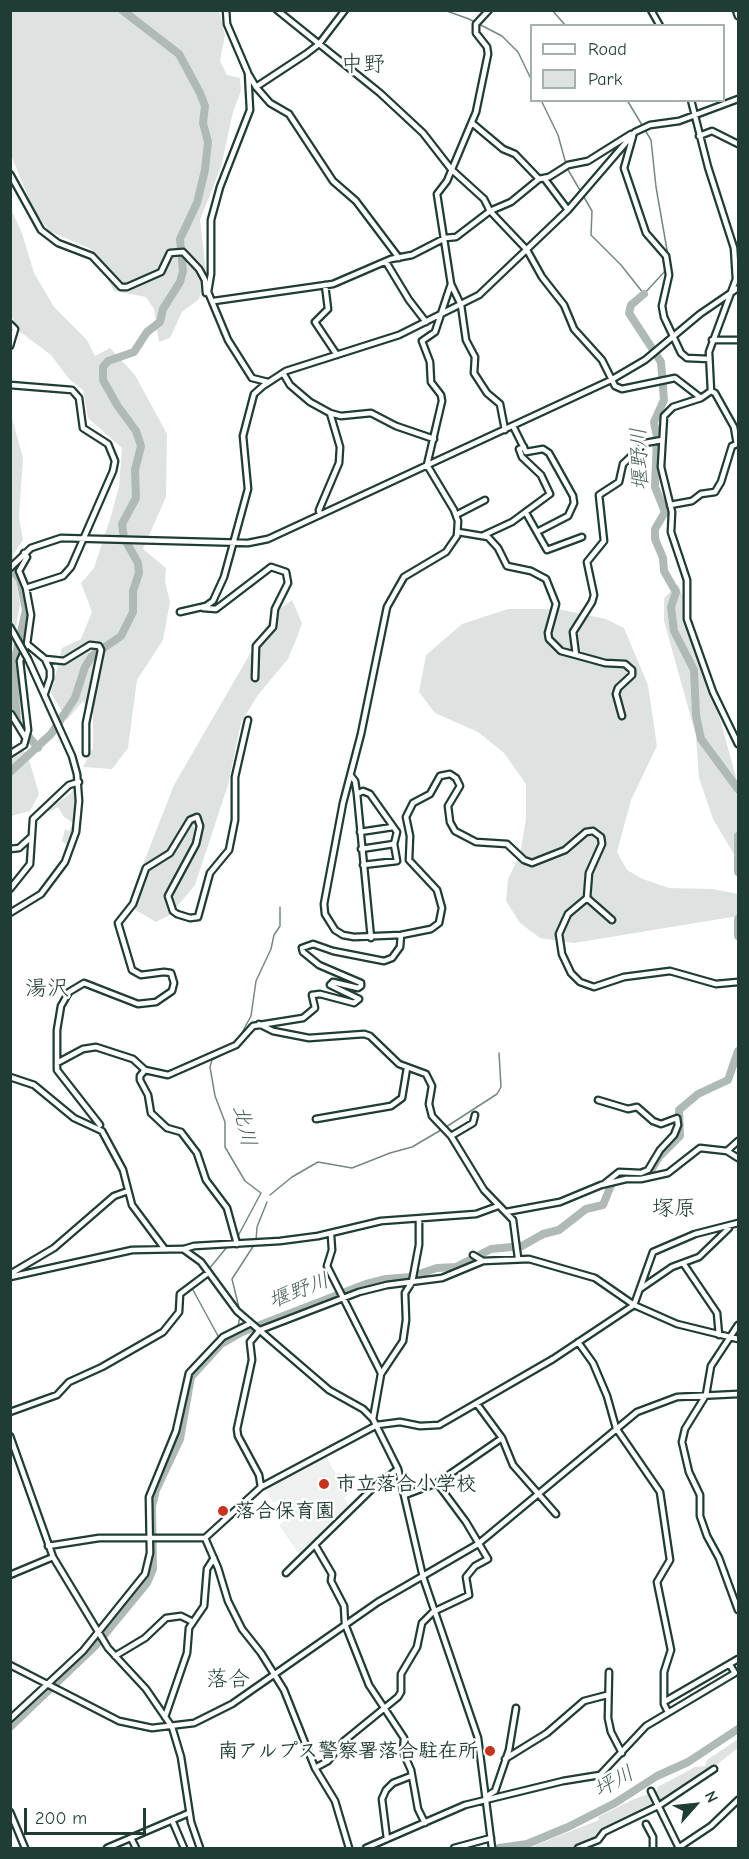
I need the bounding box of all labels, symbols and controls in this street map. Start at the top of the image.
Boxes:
legend [530,24,725,102]
text: Road [588,39,627,60]
district label: 中野 [341,52,385,78]
text: Park [588,69,622,90]
water label: 堰野川 [626,427,654,491]
district label: 湯沢 [25,976,69,1002]
water label: 北川 [227,1103,261,1149]
district label: 塚原 [652,1196,696,1222]
water label: 堰野川 [265,1268,333,1314]
place label: 市立落合小学校 [336,1472,476,1496]
marker: 市立落合小学校 [317,1477,331,1491]
place label: 落合保育園 [235,1499,335,1523]
marker: 落合保育園 [216,1504,230,1518]
district label: 落合 [206,1667,250,1693]
place label: 南アルプス警察署落合駐在所 [218,1739,478,1763]
marker: 南アルプス警察署落合駐在所 [483,1744,497,1758]
water label: 坪川 [590,1761,638,1803]
north arrow [665,1775,725,1835]
text: N [701,1788,721,1806]
scale bar [27,1796,148,1834]
text: 200 m [35,1808,87,1829]

